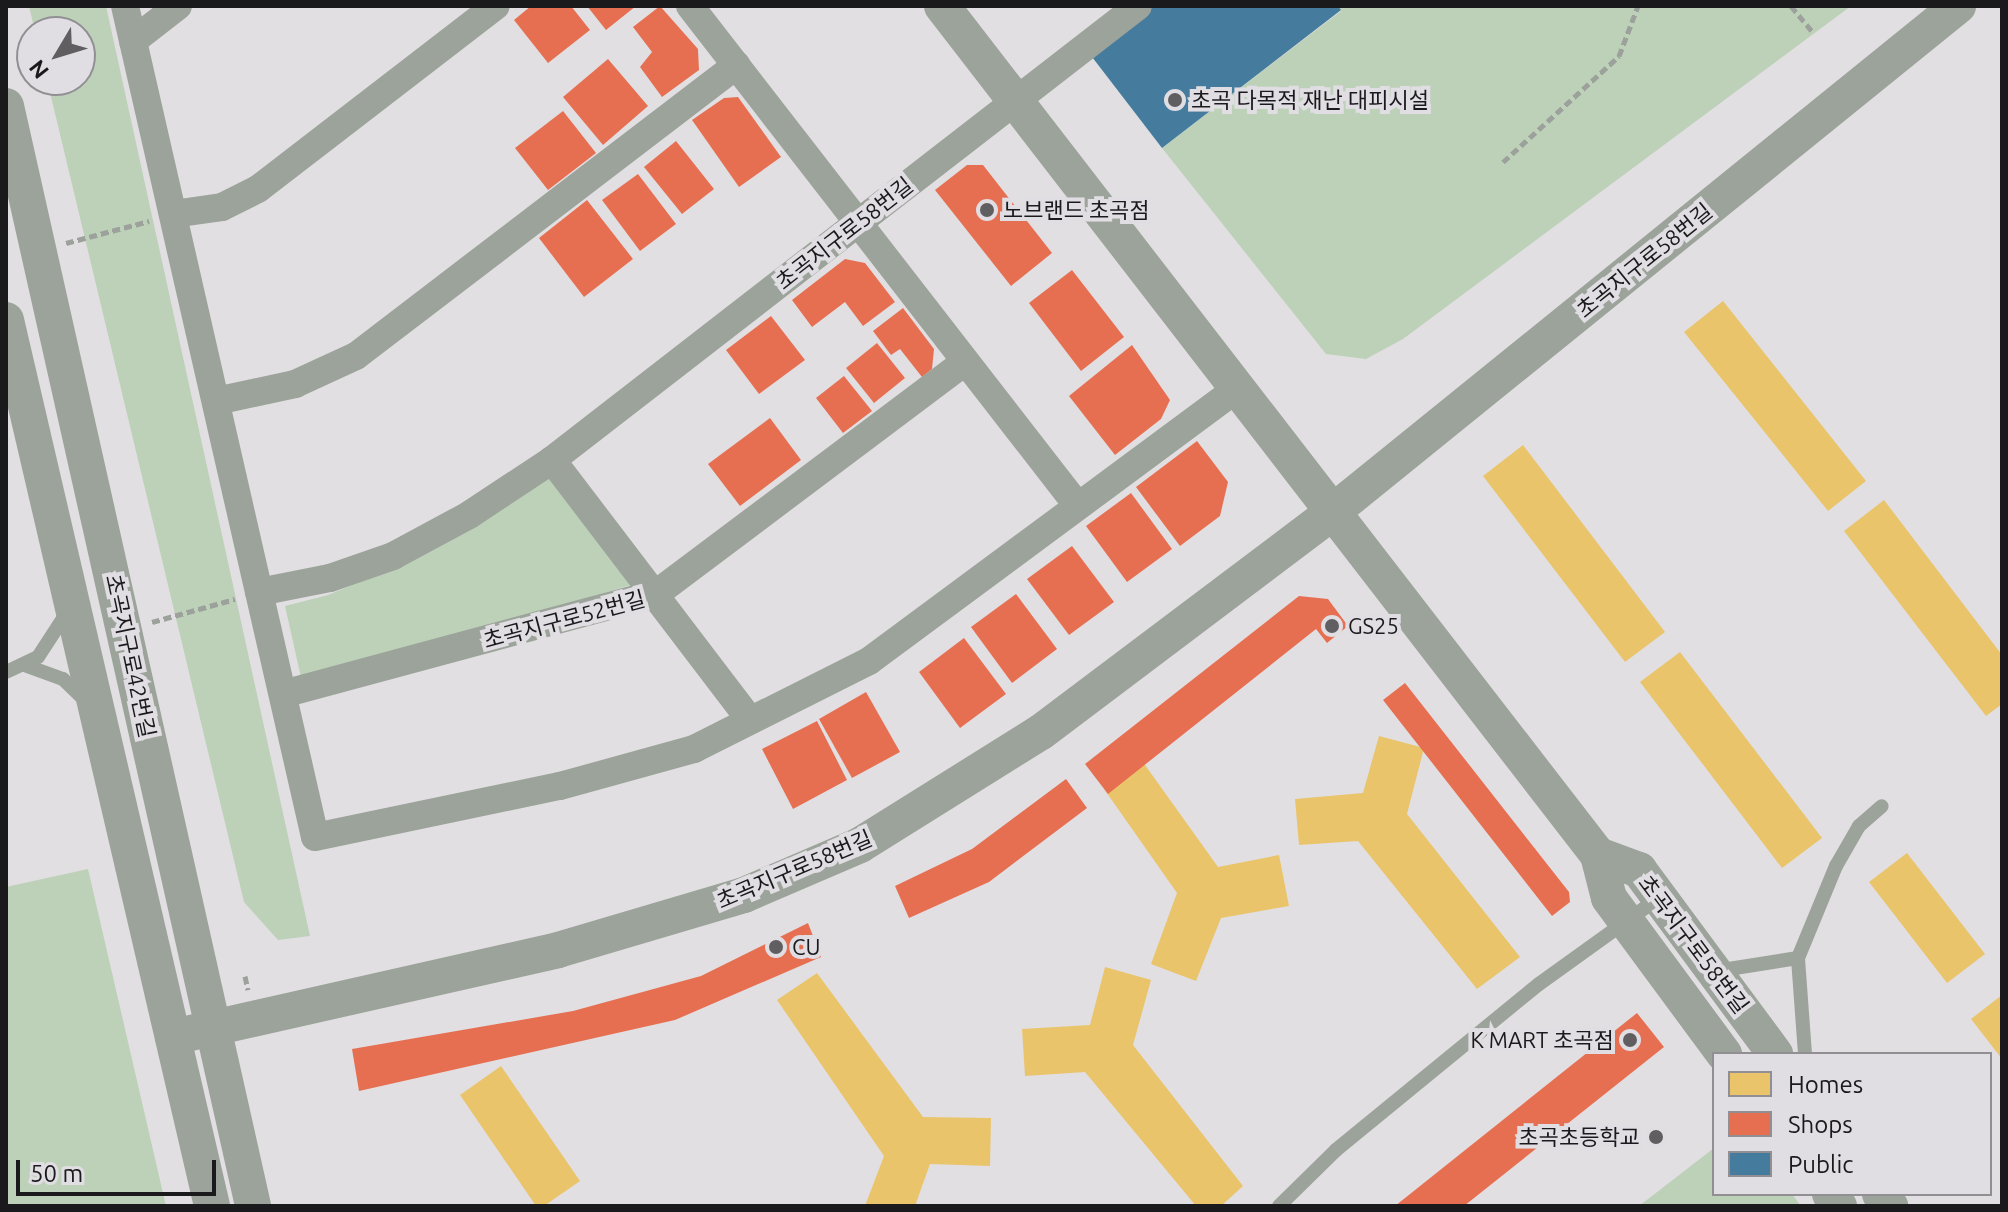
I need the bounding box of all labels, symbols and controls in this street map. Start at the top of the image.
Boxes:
north arrow [16,16,96,96]
text: N [23,56,53,84]
place label: 초곡 다목적 재난 대피시설 [1191,87,1429,113]
marker: 초곡 다목적 재난 대피시설 [1166,91,1184,109]
street label: 초곡지구로58번길 [770,171,918,295]
place label: 노브랜드 초곡점 [1003,197,1150,223]
street label: 초곡지구로58번길 [1571,197,1717,323]
marker: 노브랜드 초곡점 [978,201,996,219]
street label: 초곡지구로42번길 [101,572,161,740]
street label: 초곡지구로52번길 [480,585,648,653]
place label: GS25 [1348,613,1399,639]
marker: GS25 [1323,617,1341,635]
street label: 초곡지구로58번길 [712,824,876,914]
street label: 초곡지구로58번길 [1633,870,1755,1018]
place label: CU [792,934,821,960]
marker: CU [767,938,785,956]
place label: K MART 초곡점 [1470,1027,1614,1053]
marker: K MART 초곡점 [1621,1031,1639,1049]
legend [1712,1052,1992,1196]
text: Homes [1788,1071,1863,1098]
text: Shops [1788,1111,1853,1138]
place label: 초곡초등학교 [1519,1124,1640,1150]
marker: 초곡초등학교 [1647,1128,1665,1146]
scale bar [20,1144,220,1194]
text: Public [1788,1151,1853,1178]
text: 50 m [30,1160,83,1187]

